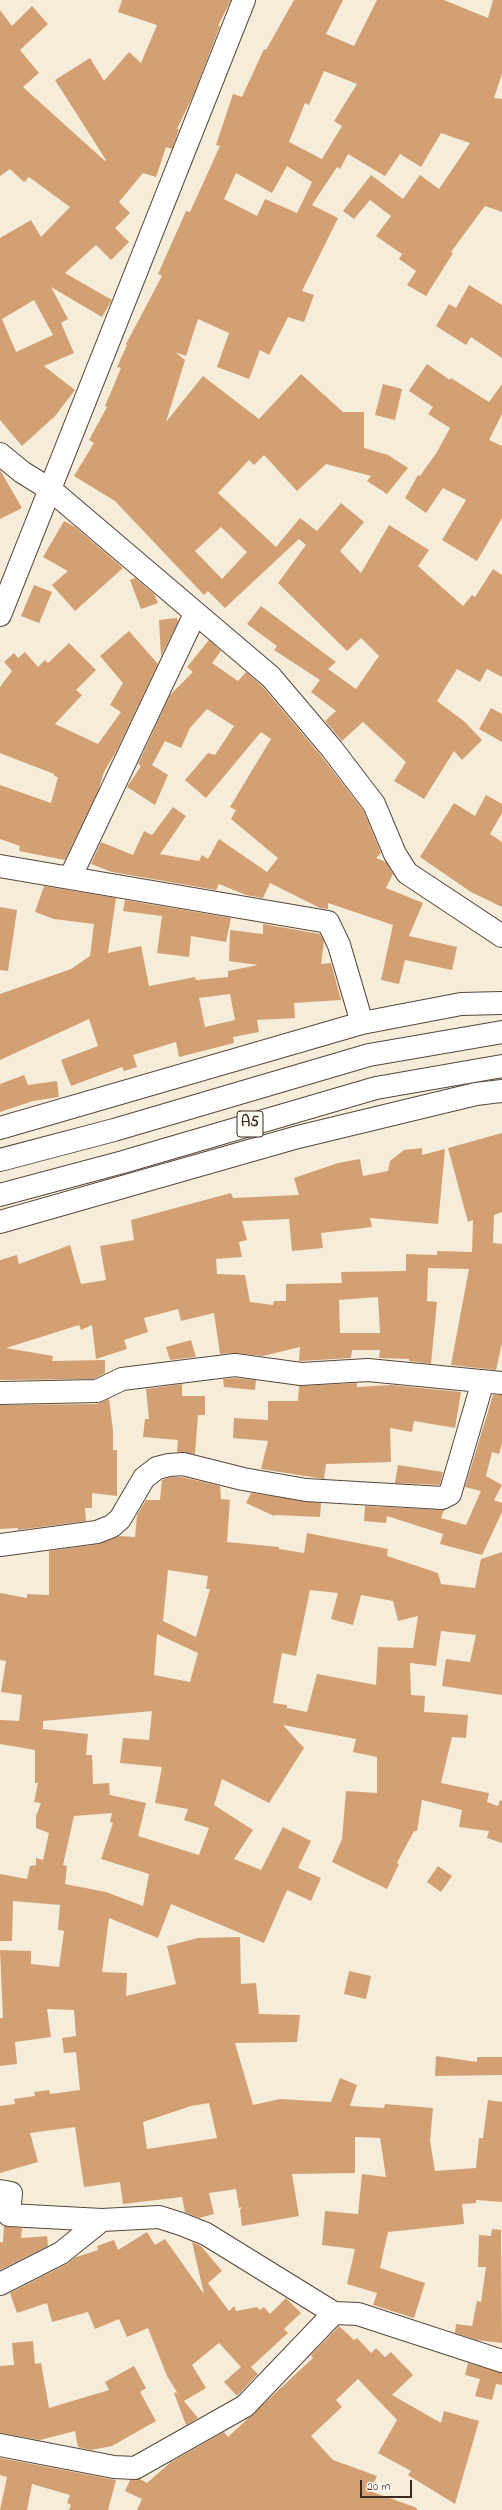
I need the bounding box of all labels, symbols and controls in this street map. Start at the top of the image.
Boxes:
road number: A5 [237,1111,263,1137]
scale bar [362,2472,414,2498]
text: 20 m [367,2478,390,2496]

